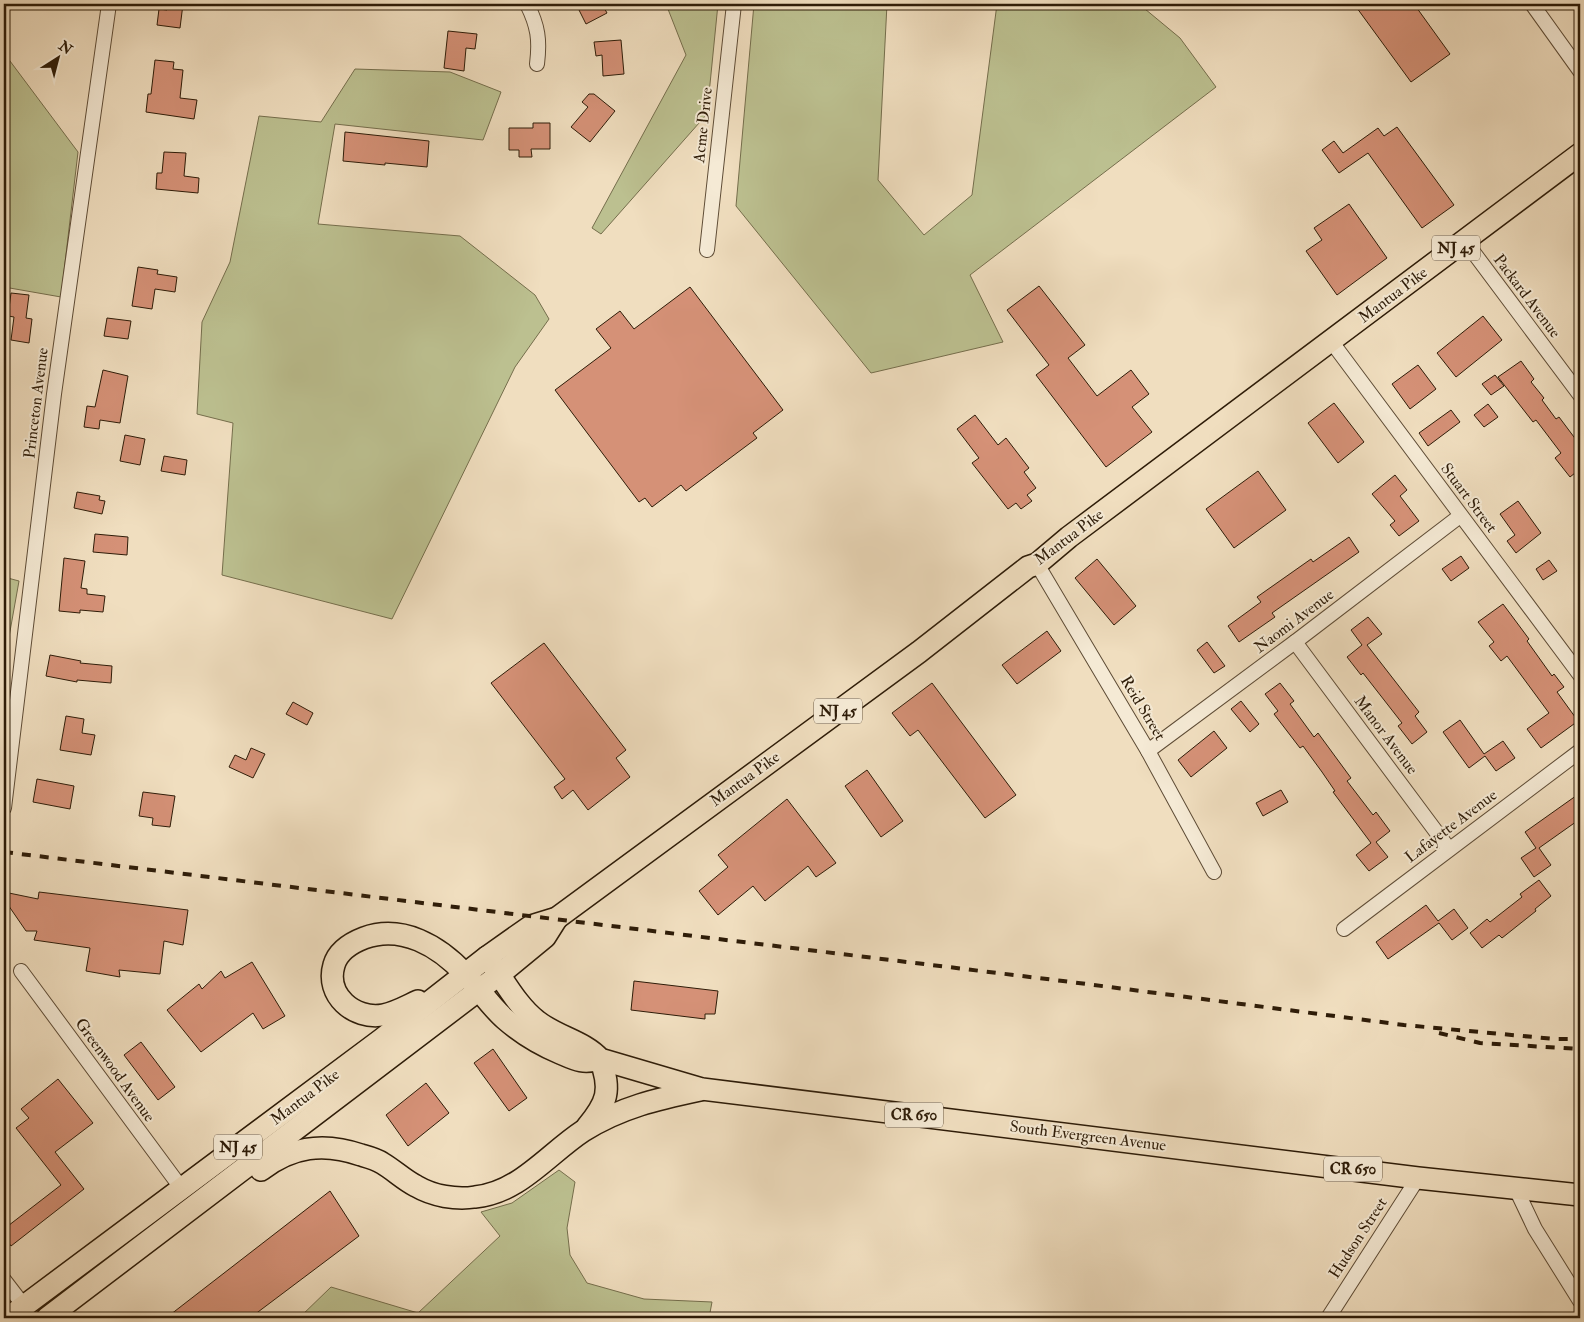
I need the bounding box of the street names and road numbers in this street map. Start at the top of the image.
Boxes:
street label: Acme Drive [689,86,717,165]
road number: NJ 45 [1432,236,1480,260]
street label: Packard Avenue [1489,250,1565,342]
street label: Mantua Pike [1355,262,1432,327]
street label: Princeton Avenue [19,346,53,460]
street label: Stuart Street [1436,459,1502,537]
street label: Mantua Pike [1031,504,1108,569]
street label: Naomi Avenue [1250,584,1338,657]
street label: Reid Street [1116,672,1170,744]
street label: Manor Avenue [1350,692,1422,779]
road number: NJ 45 [814,698,862,724]
street label: Mantua Pike [706,747,784,811]
street label: Lafayette Avenue [1401,785,1501,867]
street label: Greenwood Avenue [71,1014,160,1126]
street label: Mantua Pike [267,1064,344,1129]
road number: CR 650 [885,1102,943,1128]
street label: South Evergreen Avenue [1009,1116,1168,1156]
road number: NJ 45 [214,1134,262,1160]
road number: CR 650 [1324,1156,1382,1182]
street label: Hudson Street [1324,1194,1392,1282]

